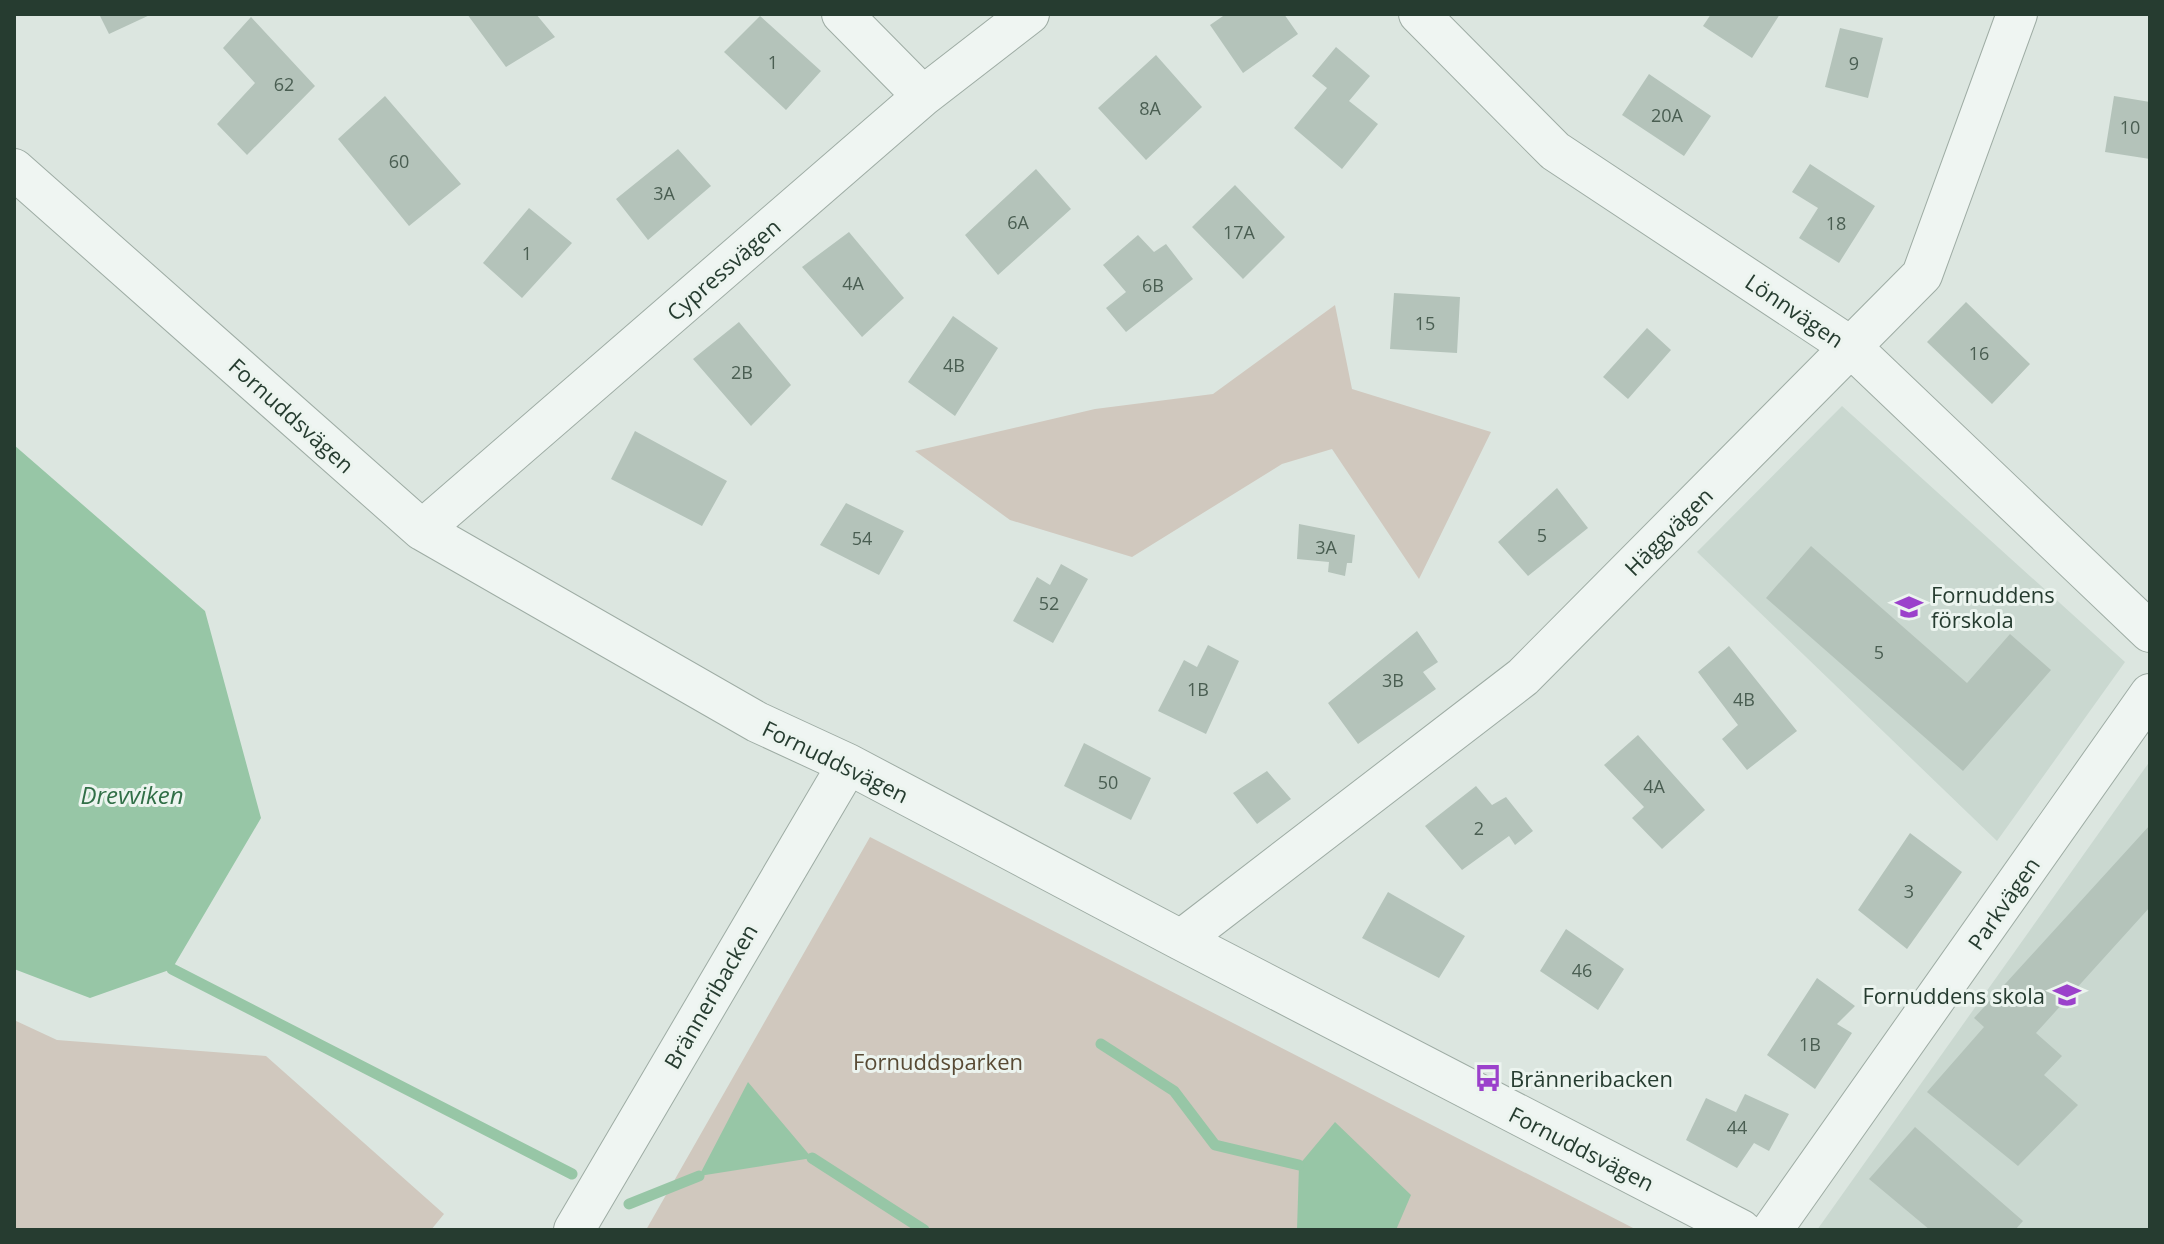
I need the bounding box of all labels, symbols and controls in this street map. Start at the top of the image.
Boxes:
house number: 1 [768,50,778,74]
house number: 9 [1849,51,1859,75]
house number: 62 [274,72,294,96]
house number: 8A [1139,96,1161,120]
house number: 20A [1651,103,1684,127]
house number: 10 [2120,115,2140,139]
house number: 60 [389,149,409,173]
house number: 3A [653,181,675,205]
house number: 6A [1007,210,1029,234]
street label: Cypressvägen [660,211,786,327]
house number: 18 [1826,211,1846,235]
house number: 17A [1223,220,1256,244]
house number: 1 [522,241,532,265]
street label: Lönnvägen [1740,266,1850,354]
house number: 4A [842,271,864,295]
house number: 6B [1142,273,1164,297]
house number: 15 [1415,311,1435,335]
house number: 16 [1969,341,1989,365]
street label: Fornuddsvägen [223,351,361,479]
house number: 4B [943,353,965,377]
house number: 2B [731,360,753,384]
street label: Häggvägen [1617,480,1719,582]
house number: 5 [1537,523,1547,547]
house number: 54 [852,526,872,550]
house number: 3A [1315,535,1337,559]
place label: Fornuddens förskola [1931,579,2055,634]
house number: 52 [1039,591,1059,615]
school or university icon: Fornuddens förskola [1894,592,1924,622]
house number: 5 [1874,640,1884,664]
house number: 3B [1382,668,1404,692]
house number: 1B [1187,677,1209,701]
house number: 4B [1733,687,1755,711]
street label: Fornuddsvägen [758,713,914,809]
house number: 50 [1098,770,1118,794]
house number: 4A [1643,774,1665,798]
water label: Drevviken [80,778,184,811]
house number: 2 [1474,816,1484,840]
street label: Parkvägen [1960,851,2046,955]
house number: 3 [1904,879,1914,903]
street label: Bränneribacken [656,918,764,1074]
house number: 46 [1572,958,1592,982]
place label: Fornuddens skola [1862,980,2045,1010]
school or university icon: Fornuddens skola [2052,980,2082,1010]
house number: 1B [1799,1032,1821,1056]
park label: Fornuddsparken [853,1046,1023,1076]
bus stop icon: Bränneribacken [1473,1063,1503,1093]
place label: Bränneribacken [1510,1063,1673,1093]
street label: Fornuddsvägen [1504,1099,1660,1197]
house number: 44 [1727,1115,1747,1139]

